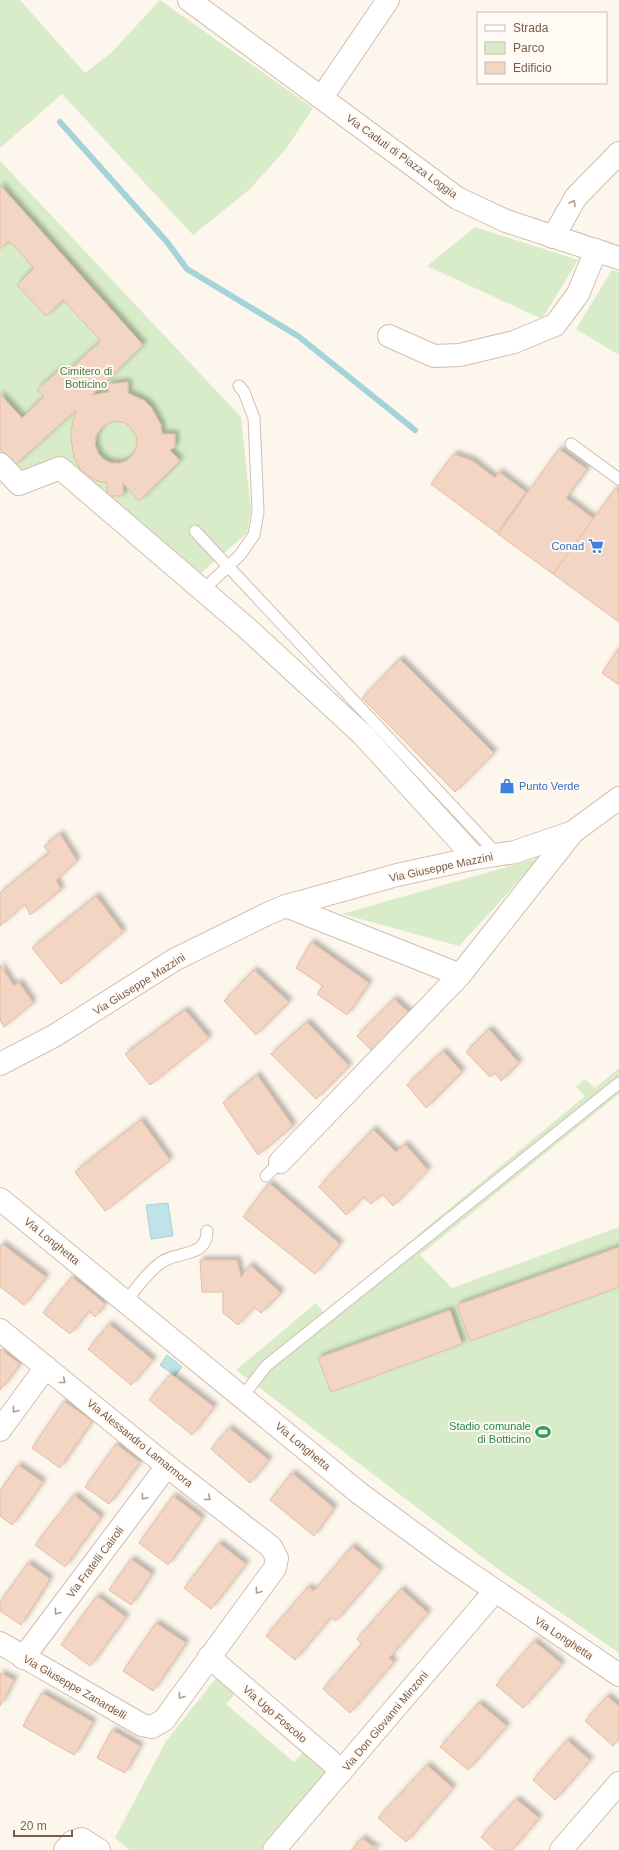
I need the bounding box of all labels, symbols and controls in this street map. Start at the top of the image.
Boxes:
legend [477,12,607,84]
text: Strada [513,21,549,35]
text: Parco [513,41,545,55]
text: Edificio [513,61,552,75]
street label: Via Caduti di Piazza Loggia [344,112,461,201]
one-way arrow [568,200,575,207]
park label: Cimitero di Botticino [60,365,112,390]
supermarket icon: Conad [587,537,605,555]
place label: Conad [552,540,584,552]
shop icon: Punto Verde [498,777,516,795]
place label: Punto Verde [519,780,580,792]
street label: Via Giuseppe Mazzini [388,850,494,884]
street label: Via Giuseppe Mazzini [91,951,187,1017]
street label: Via Longhetta [22,1215,83,1268]
one-way arrow [58,1376,65,1383]
street label: Via Alessandro Lamarmora [85,1397,196,1490]
one-way arrow [12,1405,19,1412]
street label: Via Longhetta [273,1420,333,1473]
place label: Stadio comunale di Botticino [449,1420,531,1445]
sports icon: Stadio comunale di Botticino [534,1423,552,1441]
one-way arrow [142,1493,149,1500]
one-way arrow [203,1493,210,1500]
street label: Via Fratelli Cairoli [64,1524,126,1600]
one-way arrow [255,1587,263,1594]
one-way arrow [55,1608,62,1615]
street label: Via Longhetta [533,1614,596,1662]
street label: Via Giuseppe Zanardelli [21,1653,129,1721]
street label: Via Don Giovanni Minzoni [340,1669,430,1773]
street label: Via Ugo Foscolo [241,1683,309,1745]
one-way arrow [179,1691,186,1698]
scale bar [14,1812,72,1838]
text: 20 m [20,1819,47,1833]

